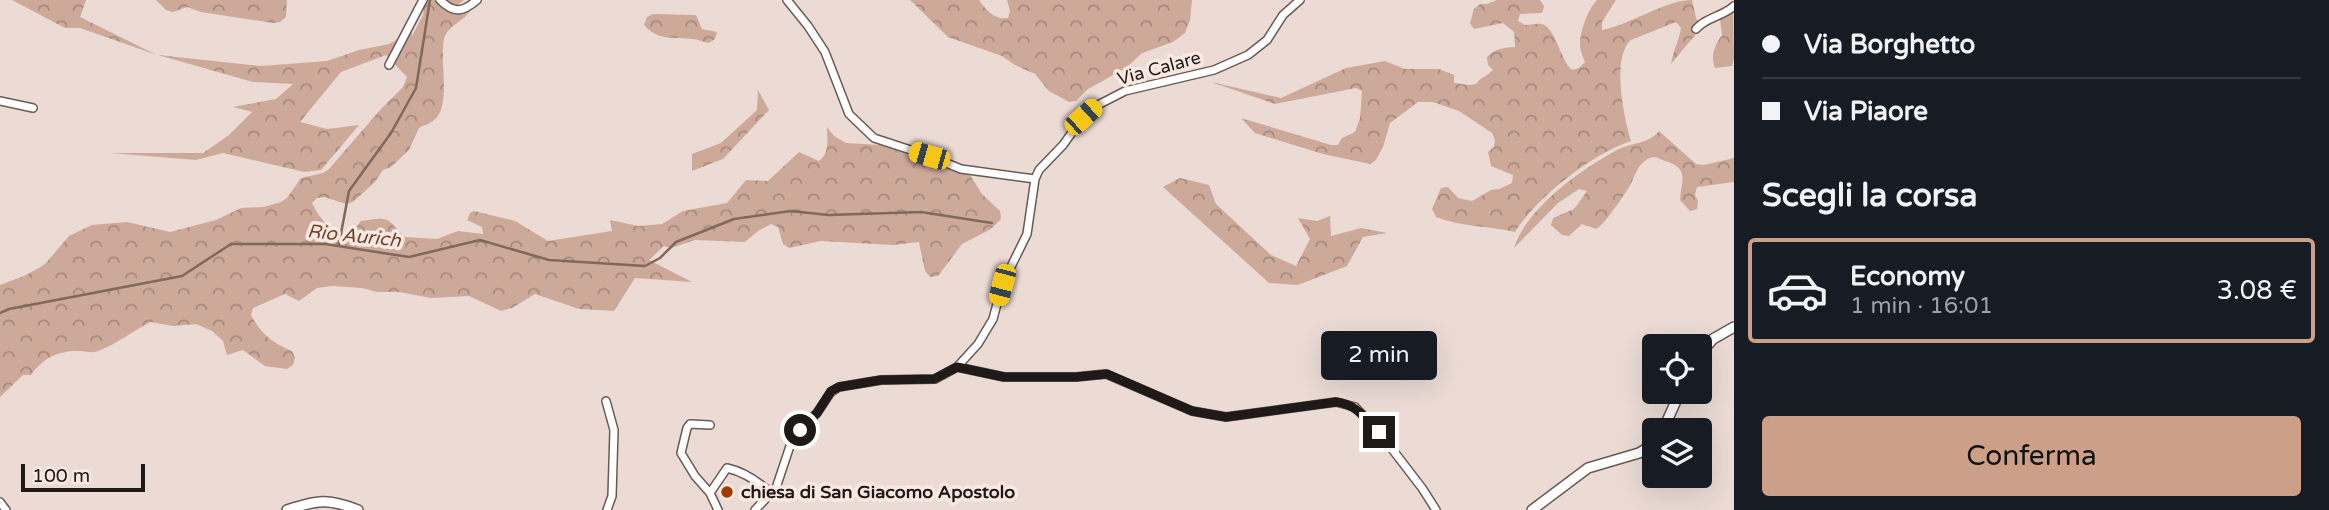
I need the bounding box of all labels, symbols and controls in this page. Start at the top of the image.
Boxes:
text: Via Borghetto [1804,29,1975,60]
street label: Via Calare [1115,46,1203,90]
car [1061,95,1106,139]
text: Via Piaore [1804,96,1928,127]
car [906,140,953,172]
text: Scegli la corsa [1762,177,1977,215]
water label: Rio Aurich [306,220,402,252]
icon: car [1766,259,1829,322]
text: Economy [1850,261,1965,292]
car [987,262,1018,308]
text: 3.08 € [2217,275,2297,306]
text: 1 min · 16:01 [1850,292,1993,320]
callout: 2 min [1321,330,1437,380]
map controls [1642,334,1712,488]
button: locate [1642,334,1712,404]
text: 2 min [1348,341,1410,369]
route start [784,414,816,446]
route end [1363,416,1395,448]
button: Conferma [1762,416,2301,496]
button: layers [1642,418,1712,488]
scale bar [21,461,145,493]
text: 100 m [32,465,90,487]
place label: chiesa di San Giacomo Apostolo [741,481,1015,503]
marker: chiesa di San Giacomo Apostolo [719,484,735,500]

